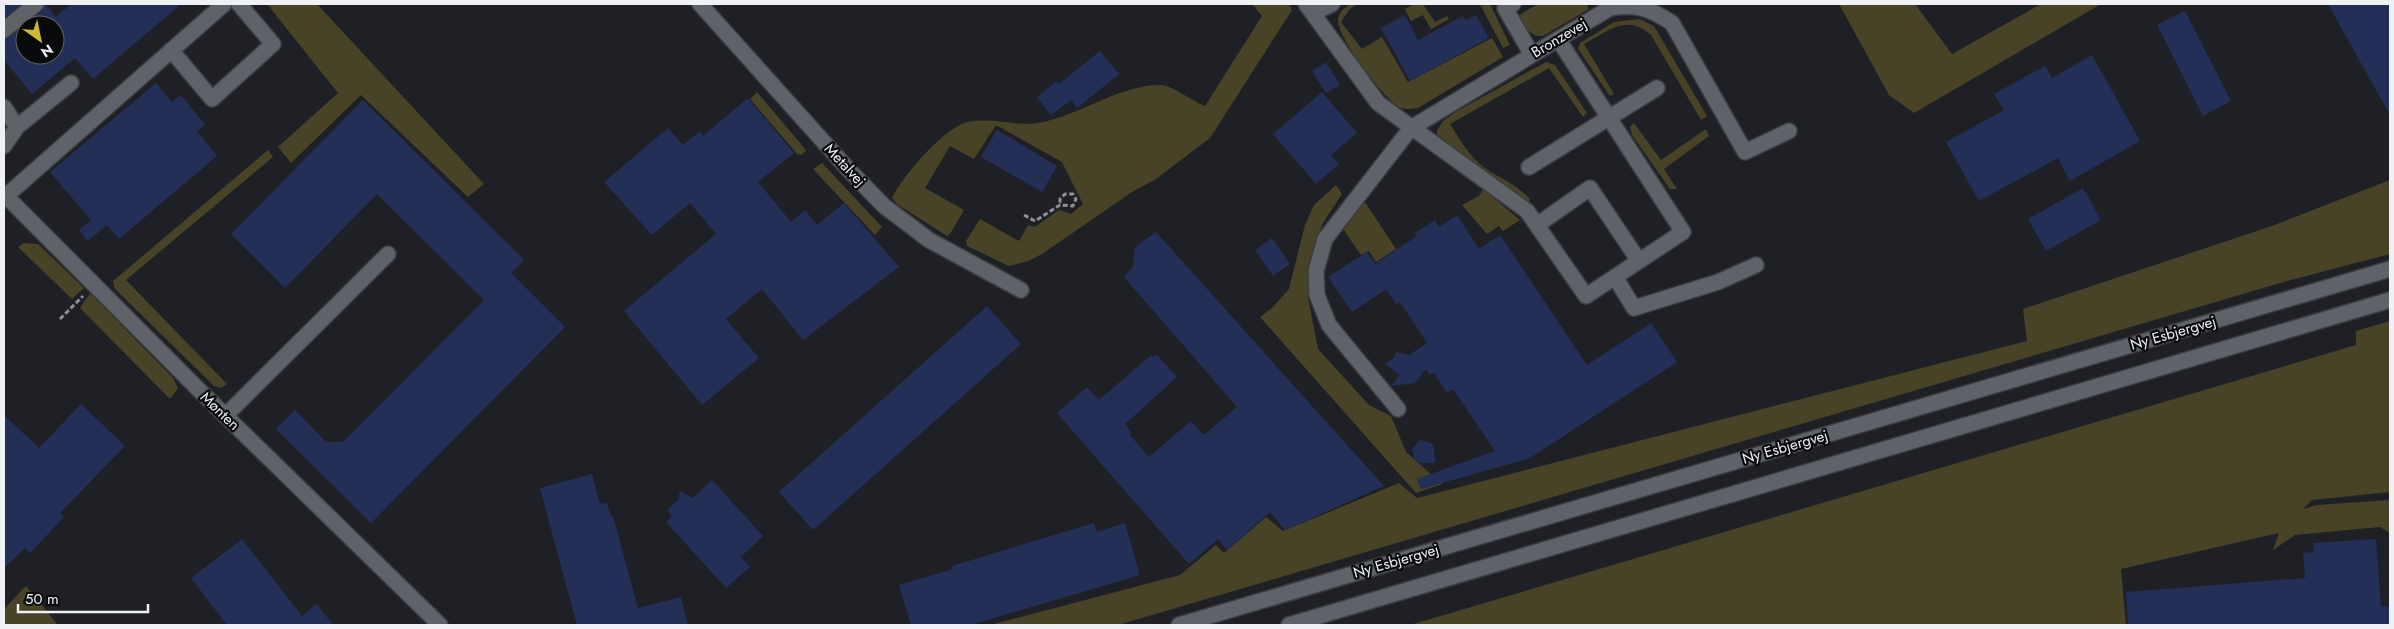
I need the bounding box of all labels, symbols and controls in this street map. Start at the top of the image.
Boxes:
street label: Bronzevej [1527,13,1591,63]
north arrow [15,15,65,65]
text: N [37,39,57,62]
street label: Metalvej [819,138,871,192]
street label: Ny Esbjergvej [2127,310,2219,356]
street label: Mønten [195,387,245,435]
street label: Ny Esbjergvej [1739,424,1831,470]
street label: Ny Esbjergvej [1350,538,1442,584]
scale bar [18,582,148,614]
text: 50 m [25,588,59,610]

